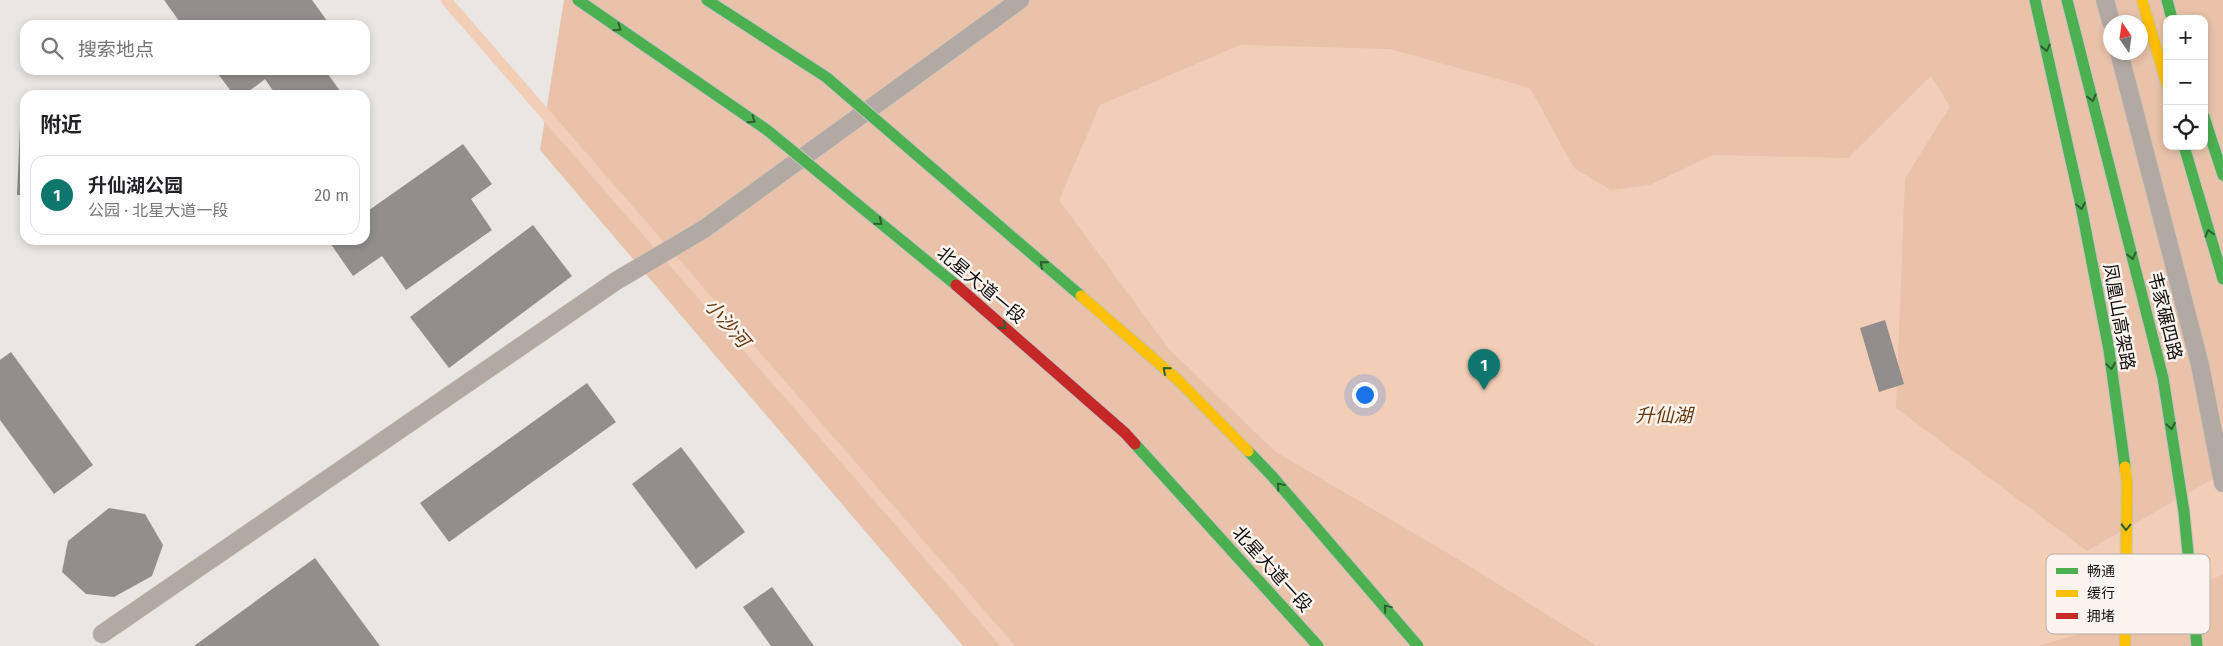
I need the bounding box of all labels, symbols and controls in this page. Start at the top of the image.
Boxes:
north arrow [2103,15,2148,60]
map controls [2163,15,2208,150]
button: + [2163,15,2208,60]
search box [20,20,370,75]
one-way arrow [612,22,622,31]
icon: search [38,34,66,62]
text: 搜索地点 [78,38,154,61]
one-way arrow [2040,43,2051,52]
button: − [2163,60,2208,105]
one-way arrow [2086,94,2097,103]
button: locate [2163,105,2208,150]
text: 附近 [40,112,82,138]
one-way arrow [746,114,756,123]
text: 升仙湖公园 [88,174,183,197]
text: 1 [53,186,61,205]
text: 20 m [314,186,349,205]
text: 公园 · 北星大道一段 [88,201,228,220]
one-way arrow [2075,202,2086,211]
one-way arrow [873,216,882,225]
one-way arrow [2205,229,2215,237]
street label: 北星大道一段 [933,242,1029,328]
one-way arrow [2126,251,2137,260]
one-way arrow [1040,261,1049,270]
street label: 凤凰山高架路 [2099,262,2139,372]
street label: 韦家碾四路 [2143,270,2187,362]
water label: 小沙河 [700,294,757,355]
one-way arrow [998,320,1007,329]
pin: 1 [1468,349,1500,390]
one-way arrow [2105,362,2116,370]
one-way arrow [1163,367,1172,376]
your location [1352,382,1378,408]
water label: 升仙湖 [1635,404,1695,427]
one-way arrow [2165,422,2175,431]
one-way arrow [1277,482,1286,491]
street label: 北星大道一段 [1228,522,1316,616]
one-way arrow [2121,524,2131,532]
legend [2046,554,2210,634]
text: 畅通 [2087,563,2115,580]
text: 缓行 [2087,585,2115,602]
one-way arrow [1383,605,1392,614]
text: 拥堵 [2087,608,2115,625]

